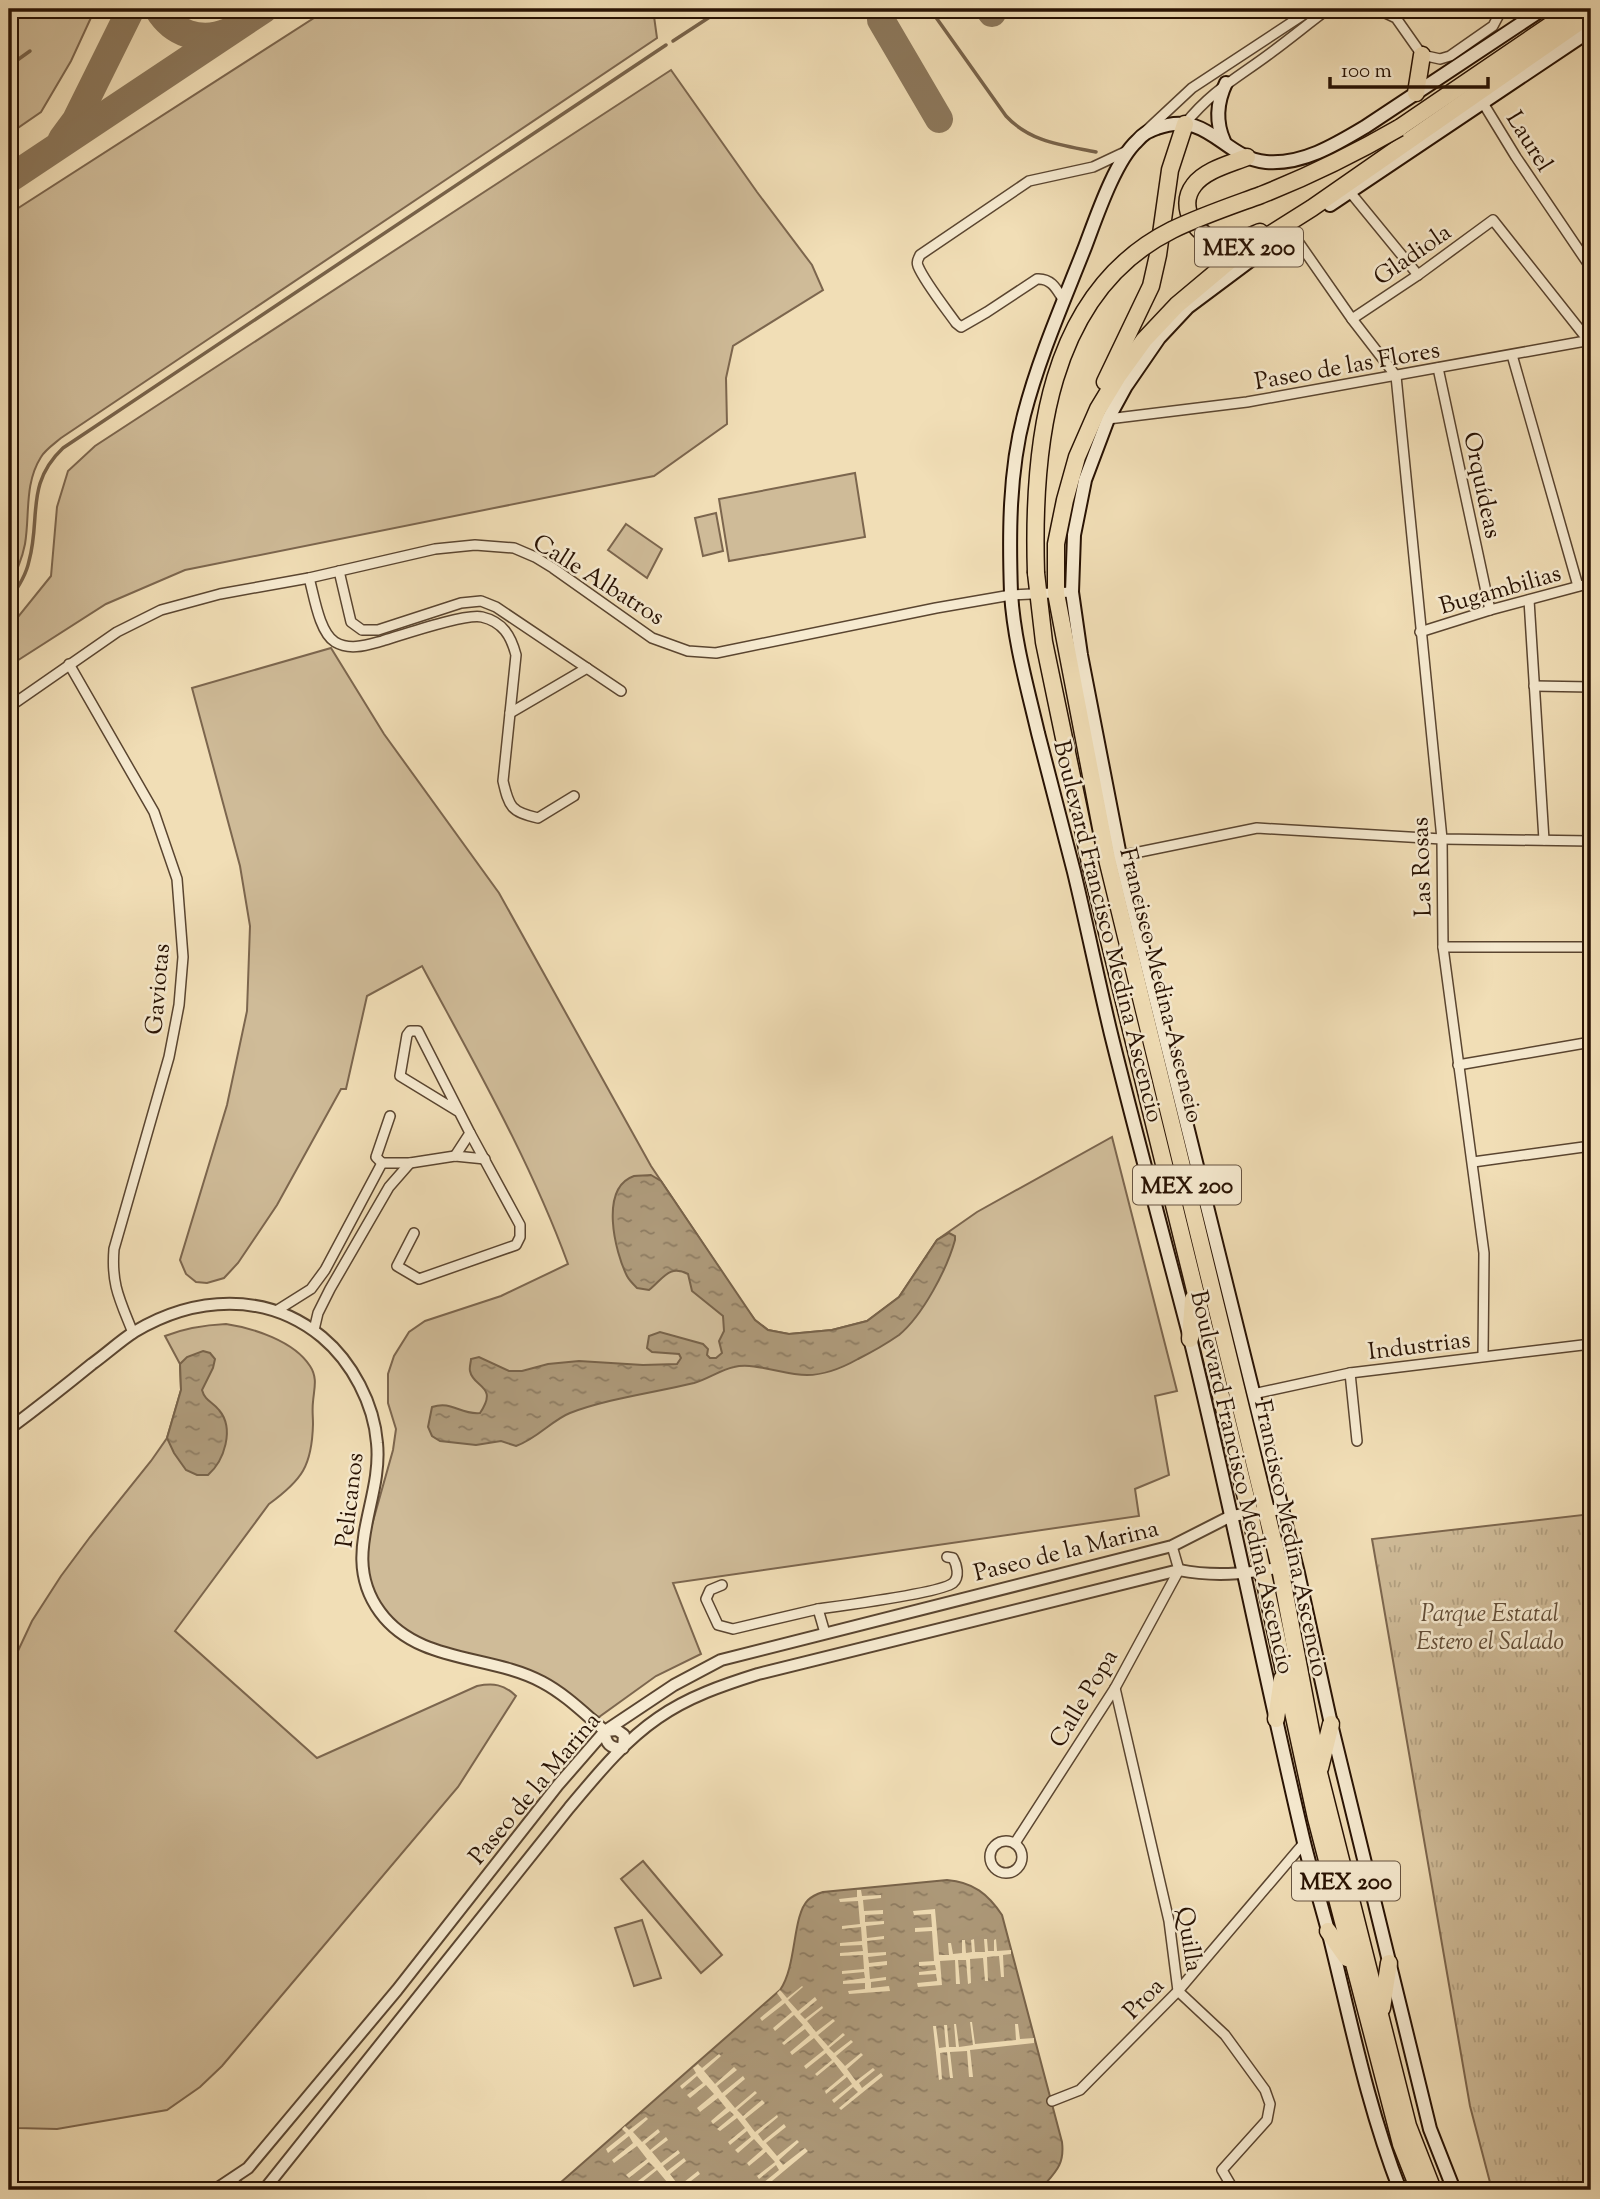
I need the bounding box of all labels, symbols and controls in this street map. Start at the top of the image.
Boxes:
scale bar [1330,46,1488,90]
text: 100 m [1341,57,1392,87]
street label: Laurel [1496,105,1560,179]
street label: Gladiola [1367,216,1459,295]
road number: MEX 200 [1195,228,1303,266]
street label: Paseo de las Flores [1252,334,1443,400]
street label: Orquídeas [1453,429,1509,542]
street label: Calle Albatros [526,527,670,635]
street label: Bugambilias [1436,557,1565,625]
street label: Boulevard Francisco Medina Ascencio [1048,737,1170,1125]
street label: Las Rosas [1404,817,1442,917]
street label: Francisco Medina Ascencio [1114,845,1210,1125]
street label: Gaviotas [138,942,180,1036]
road number: MEX 200 [1133,1166,1241,1204]
street label: Boulevard Francisco Medina Ascencio [1185,1287,1301,1677]
street label: Industrias [1366,1324,1472,1370]
street label: Francisco Medina Ascencio [1249,1397,1335,1679]
street label: Pelicanos [328,1451,374,1550]
street label: Paseo de la Marina [970,1513,1163,1591]
park label: Parque Estatal Estero el Salado [1416,1598,1564,1660]
street label: Calle Popa [1042,1643,1127,1755]
street label: Paseo de la Marina [462,1706,609,1873]
road number: MEX 200 [1292,1862,1400,1900]
street label: Quilla [1166,1904,1210,1974]
street label: Proa [1116,1971,1173,2028]

